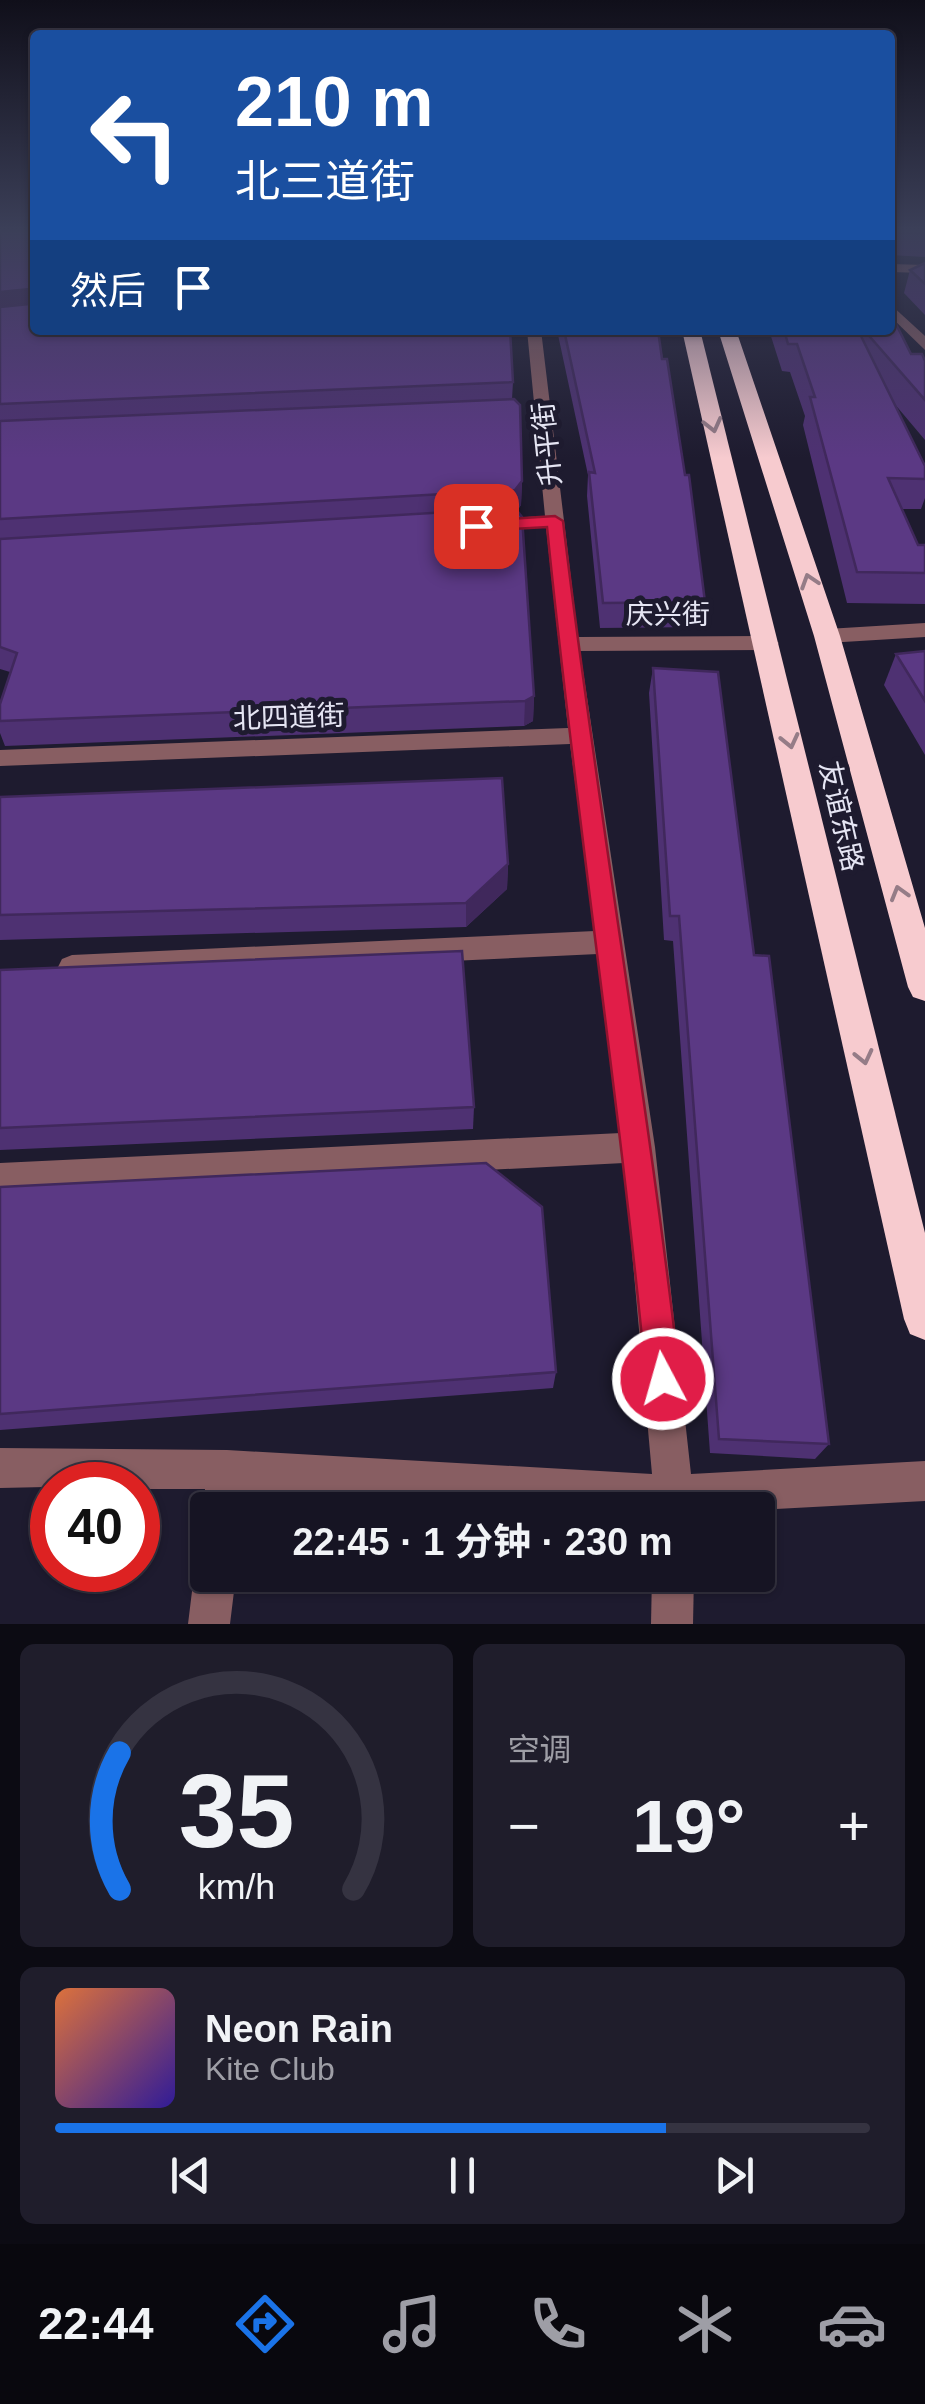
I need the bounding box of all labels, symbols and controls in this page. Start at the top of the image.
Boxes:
text: 210 m [235,63,433,141]
icon: left [70,70,200,200]
text: 北三道街 [235,156,415,207]
icon: arrive [166,260,221,315]
text: 然后 [70,270,146,312]
street label: 升平街 [527,401,567,487]
one-way arrow [702,416,723,433]
pin [434,484,519,569]
icon: arrive [449,499,504,554]
one-way arrow [800,574,820,591]
street label: 庆兴街 [626,599,710,630]
street label: 北四道街 [232,700,346,734]
one-way arrow [778,732,799,749]
street label: 友谊东路 [813,758,869,874]
one-way arrow [889,885,910,903]
one-way arrow [852,1048,873,1065]
position arrow [611,1327,715,1431]
speed limit sign: 40 [30,1462,160,1592]
text: 22:45 · 1 分钟 · 230 m [292,1521,673,1563]
text: 空调 [508,1732,572,1768]
text: 35 [178,1753,294,1869]
text: 19° [632,1784,745,1868]
text: − [508,1795,540,1857]
text: + [838,1795,870,1857]
text: km/h [198,1867,275,1907]
text: Neon Rain [205,2008,393,2050]
text: Kite Club [205,2051,335,2087]
icon: previous [163,2148,218,2203]
icon: pause [435,2148,490,2203]
icon: next [707,2148,762,2203]
icon: directions [230,2289,300,2359]
icon: music [377,2289,447,2359]
icon: phone [523,2289,593,2359]
icon: climate [670,2289,740,2359]
icon: car [817,2289,887,2359]
text: 22:44 [38,2298,153,2349]

